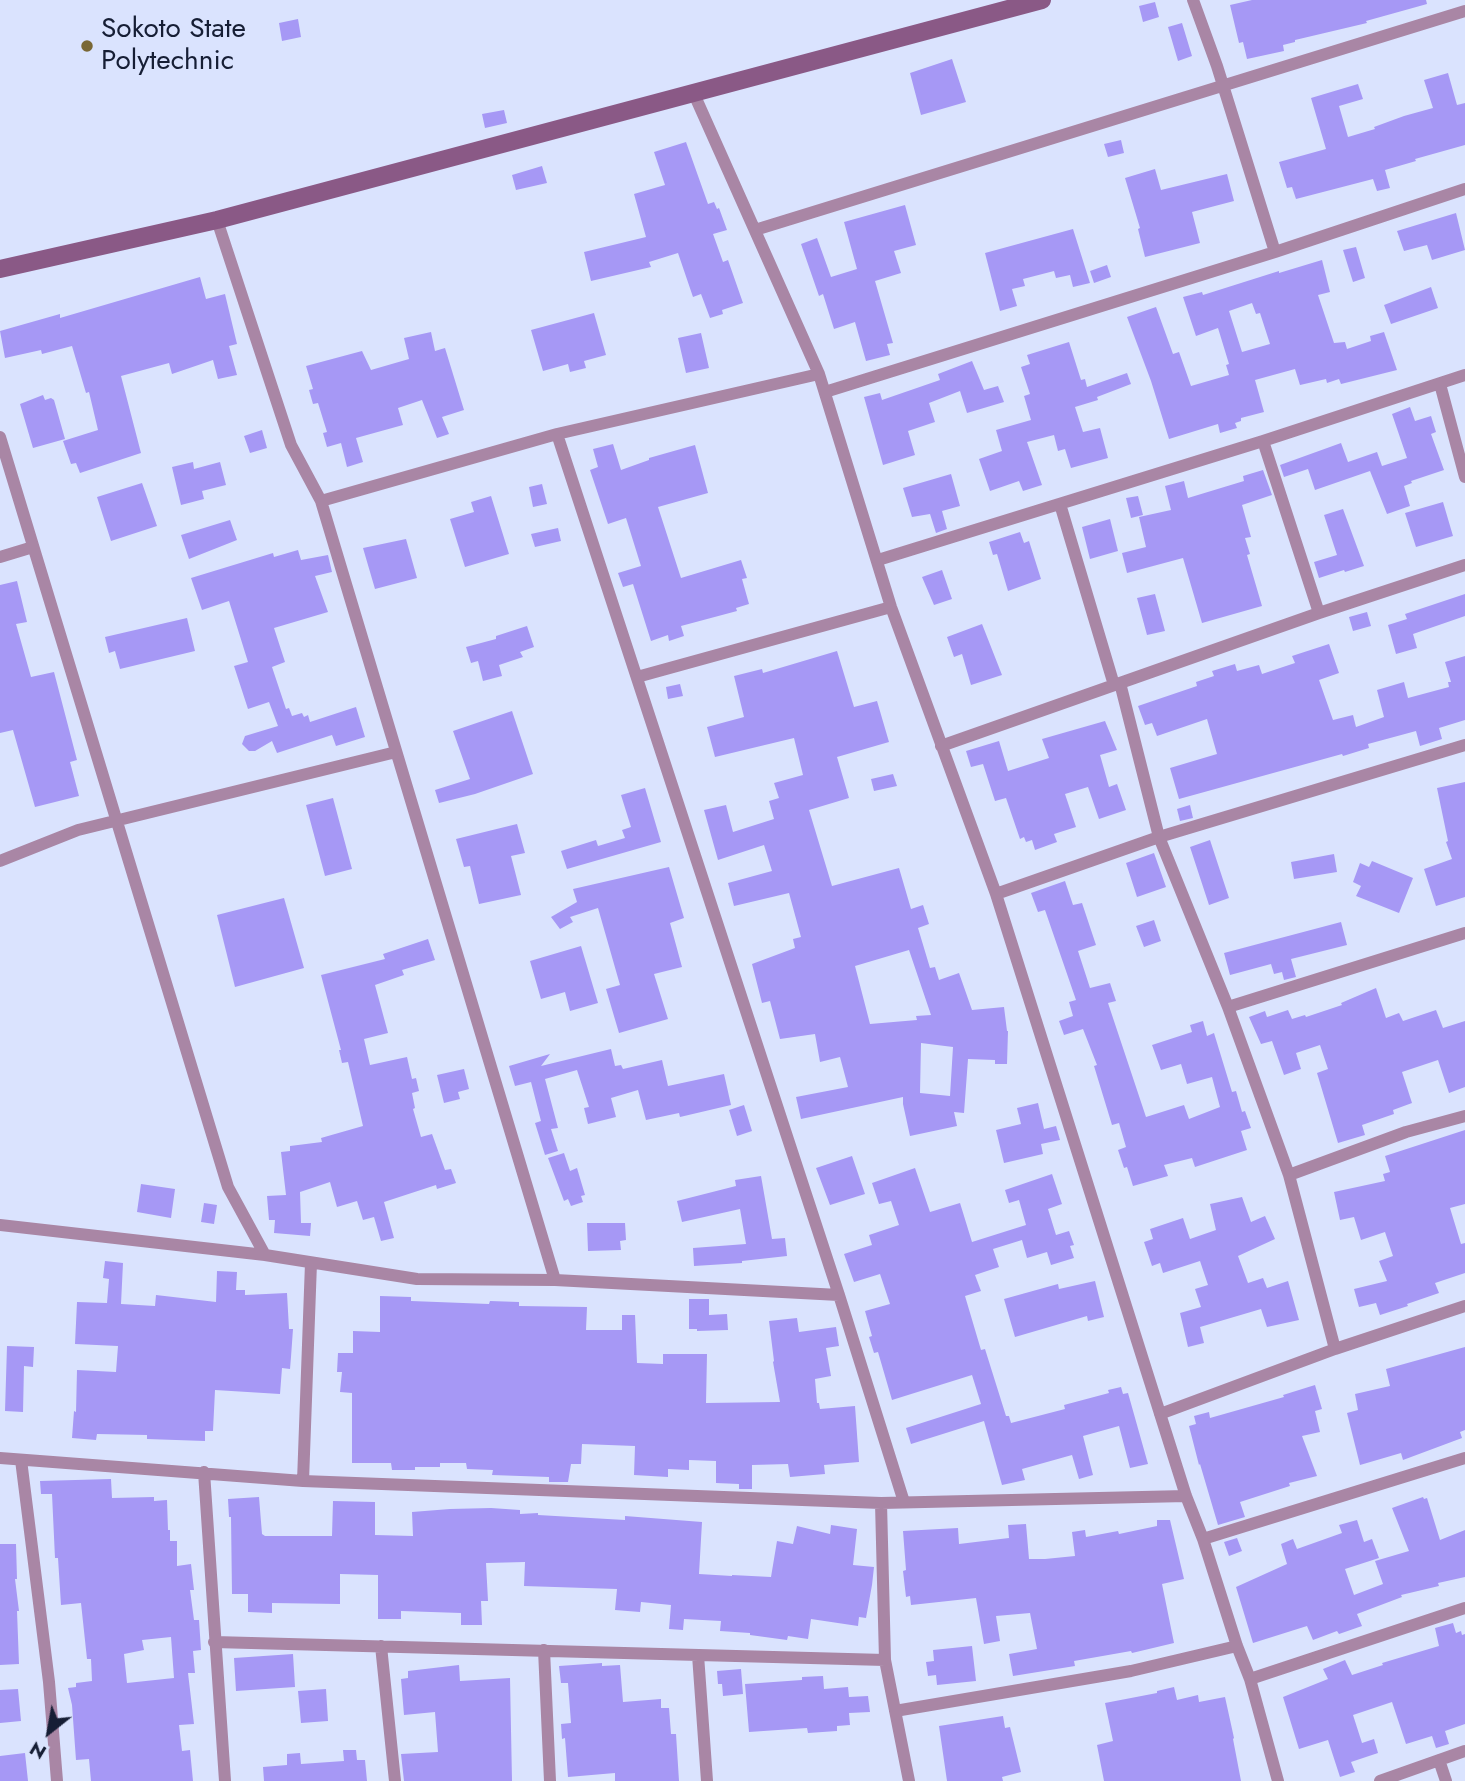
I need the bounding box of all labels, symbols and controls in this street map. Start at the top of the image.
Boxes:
place label: Sokoto State Polytechnic [101,13,246,79]
marker: Sokoto State Polytechnic [79,38,95,54]
north arrow [14,1697,84,1767]
text: N [25,1735,51,1766]

